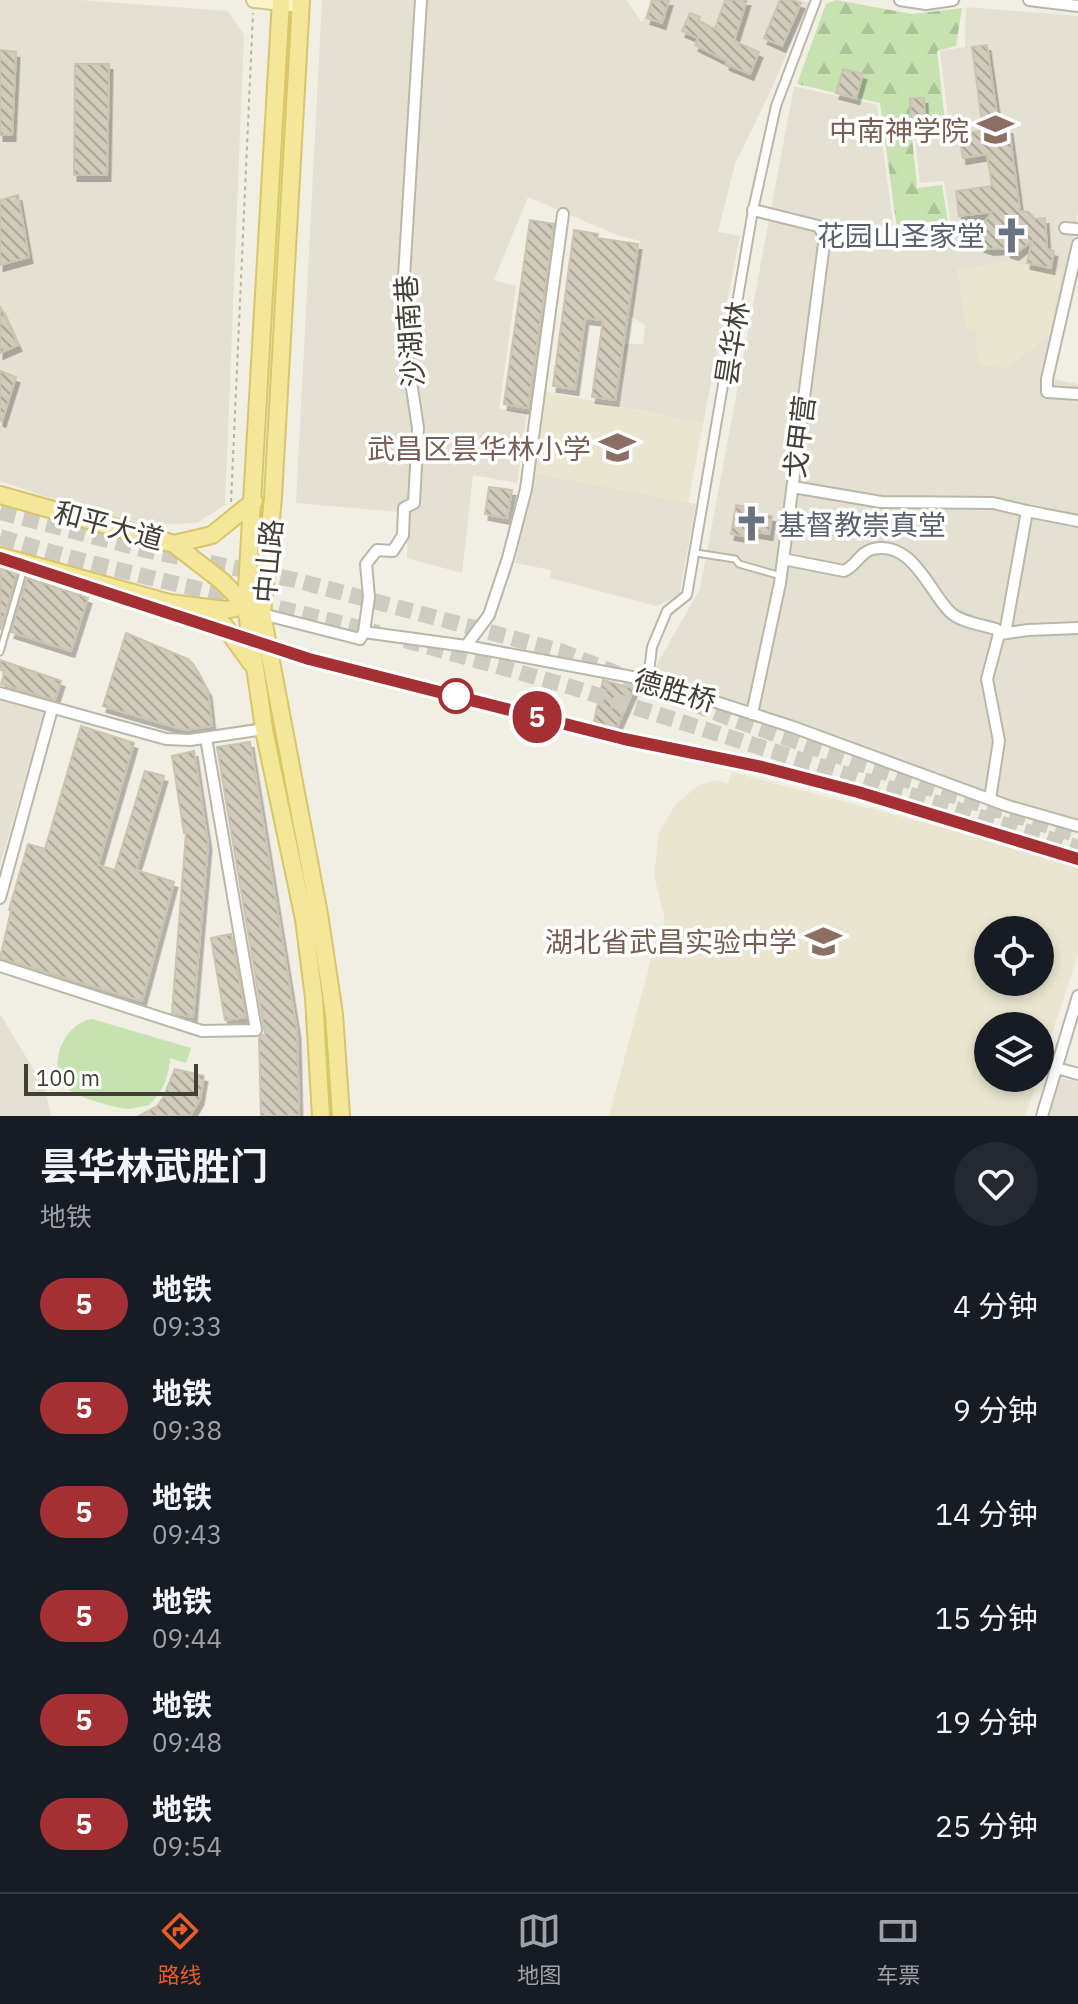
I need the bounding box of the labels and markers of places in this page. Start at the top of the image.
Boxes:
school or university icon: 中南神学院 [976,111,1014,149]
place label: 中南神学院 [829,112,969,149]
church icon: 花园山圣家堂 [992,216,1030,254]
place label: 花园山圣家堂 [817,217,985,254]
school or university icon: 武昌区昙华林小学 [598,429,636,467]
place label: 武昌区昙华林小学 [367,430,591,467]
church icon: 基督教崇真堂 [733,505,771,543]
place label: 基督教崇真堂 [778,506,946,543]
unlabelled marker [439,679,473,713]
school or university icon: 湖北省武昌实验中学 [804,922,842,960]
place label: 湖北省武昌实验中学 [545,923,797,960]

